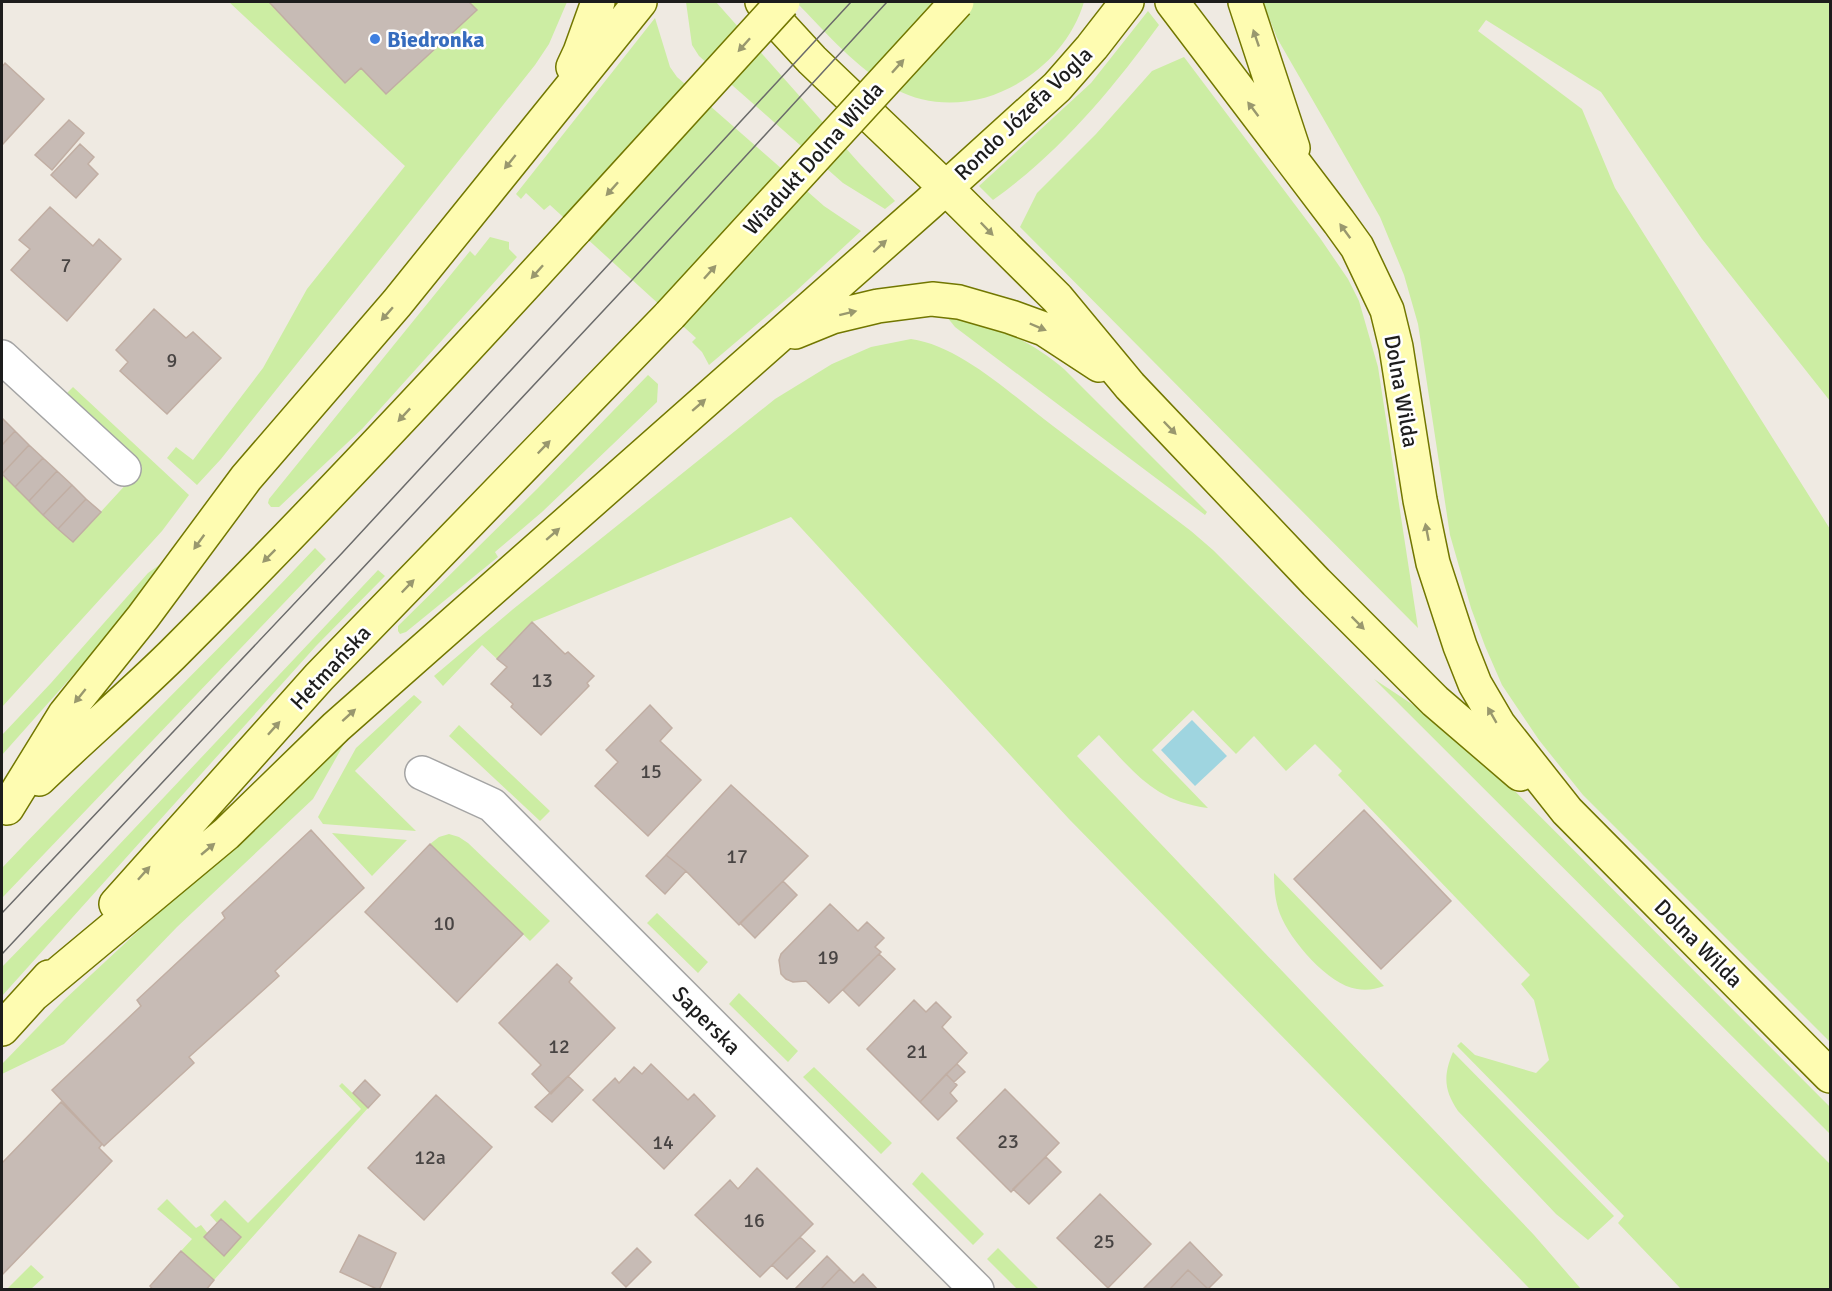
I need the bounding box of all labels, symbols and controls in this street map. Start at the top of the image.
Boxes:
place label: Biedronka [387,26,485,53]
one-way arrow [1251,29,1261,47]
marker: Biedronka [368,32,382,46]
one-way arrow [737,37,751,51]
street label: Rondo Józefa Vogla [949,41,1098,186]
one-way arrow [891,59,904,74]
street label: Wiadukt Dolna Wilda [737,76,889,241]
one-way arrow [1247,102,1259,118]
one-way arrow [504,155,516,170]
one-way arrow [606,181,619,196]
one-way arrow [980,221,993,236]
one-way arrow [1339,224,1351,240]
one-way arrow [872,240,887,253]
house number: 7 [61,253,71,278]
one-way arrow [531,264,544,279]
one-way arrow [702,265,716,279]
one-way arrow [381,306,394,321]
one-way arrow [839,307,857,317]
one-way arrow [1029,322,1047,332]
street label: Dolna Wilda [1378,333,1425,450]
house number: 9 [167,348,177,373]
one-way arrow [691,399,706,412]
one-way arrow [398,407,411,422]
one-way arrow [1163,421,1177,436]
one-way arrow [537,440,551,454]
one-way arrow [1422,522,1431,541]
one-way arrow [545,528,560,541]
one-way arrow [193,533,205,549]
one-way arrow [262,548,276,563]
one-way arrow [401,579,415,594]
one-way arrow [1350,616,1364,630]
street label: Hetmańska [284,619,376,715]
house number: 13 [531,668,553,693]
one-way arrow [73,688,86,704]
one-way arrow [1488,706,1498,723]
one-way arrow [342,708,357,722]
one-way arrow [267,721,280,736]
house number: 15 [640,759,662,784]
one-way arrow [200,843,215,856]
house number: 17 [726,844,748,869]
one-way arrow [137,866,150,881]
street label: Dolna Wilda [1649,894,1748,993]
house number: 10 [433,911,455,936]
house number: 19 [817,945,839,970]
street label: Saperska [667,980,747,1060]
house number: 12 [548,1034,570,1059]
house number: 21 [906,1039,928,1064]
house number: 23 [997,1129,1019,1154]
house number: 14 [652,1130,674,1155]
house number: 12a [414,1145,446,1170]
house number: 16 [743,1208,765,1233]
house number: 25 [1093,1229,1115,1254]

